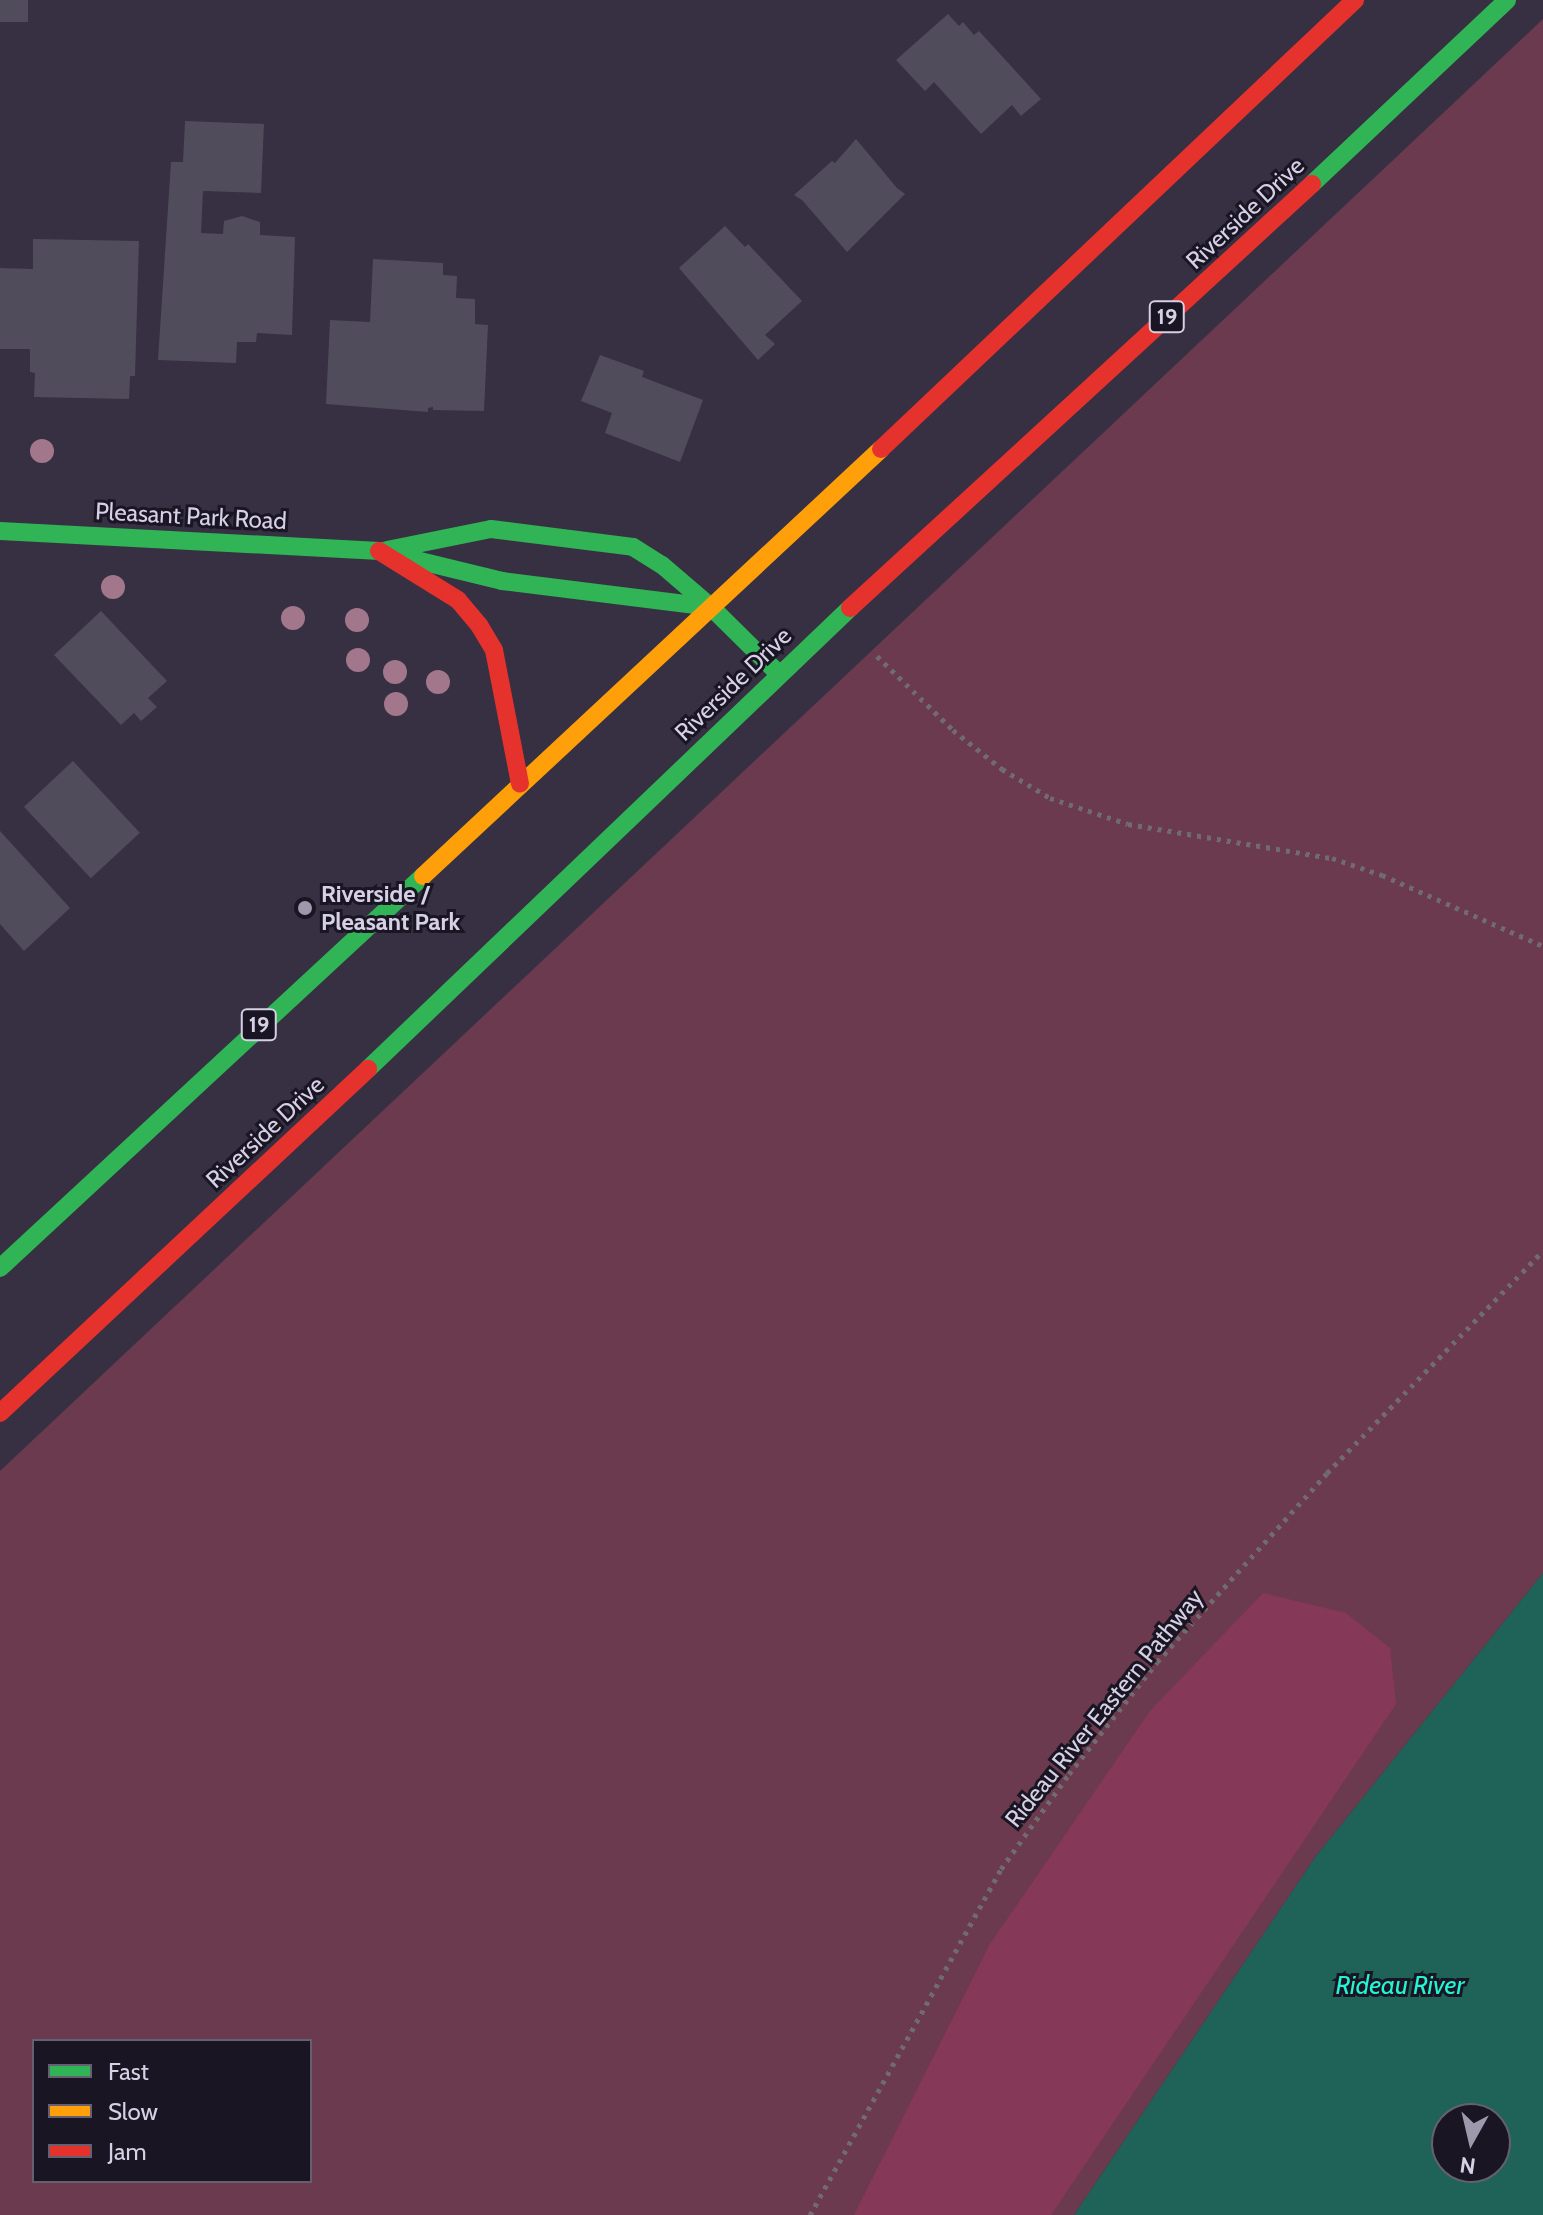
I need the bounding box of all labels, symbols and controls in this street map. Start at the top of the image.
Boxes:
street label: Riverside Drive [1180,151,1310,275]
road number: 19 [1147,299,1187,335]
street label: Pleasant Park Road [94,497,288,535]
street label: Riverside Drive [669,621,797,747]
place label: Riverside / Pleasant Park [321,880,460,936]
marker: Riverside / Pleasant Park [296,899,314,917]
road number: 19 [239,1007,279,1043]
street label: Riverside Drive [200,1070,330,1194]
street label: Rideau River Eastern Pathway [999,1583,1209,1833]
water label: Rideau River [1336,1970,1464,2002]
legend [32,2039,312,2183]
text: Fast [108,2057,149,2086]
text: Slow [108,2097,158,2126]
north arrow [1431,2103,1511,2183]
text: Jam [108,2137,146,2166]
text: N [1458,2151,1477,2180]

